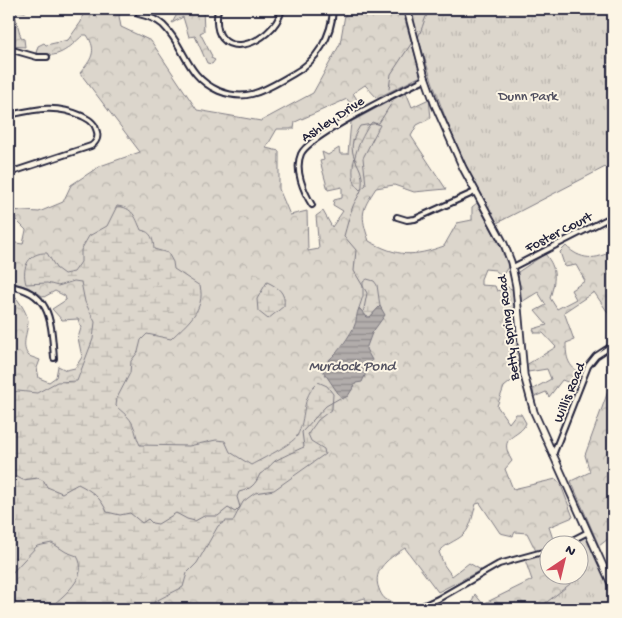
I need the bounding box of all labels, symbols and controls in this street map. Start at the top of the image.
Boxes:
park label: Dunn Park [497,89,559,106]
street label: Ashley Drive [299,93,369,147]
street label: Foster Court [522,209,597,258]
street label: Betty Spring Road [494,272,524,382]
water label: Murdock Pond [309,358,398,376]
street label: Willis Road [551,359,591,425]
north arrow [540,536,590,586]
text: N [561,542,579,561]

